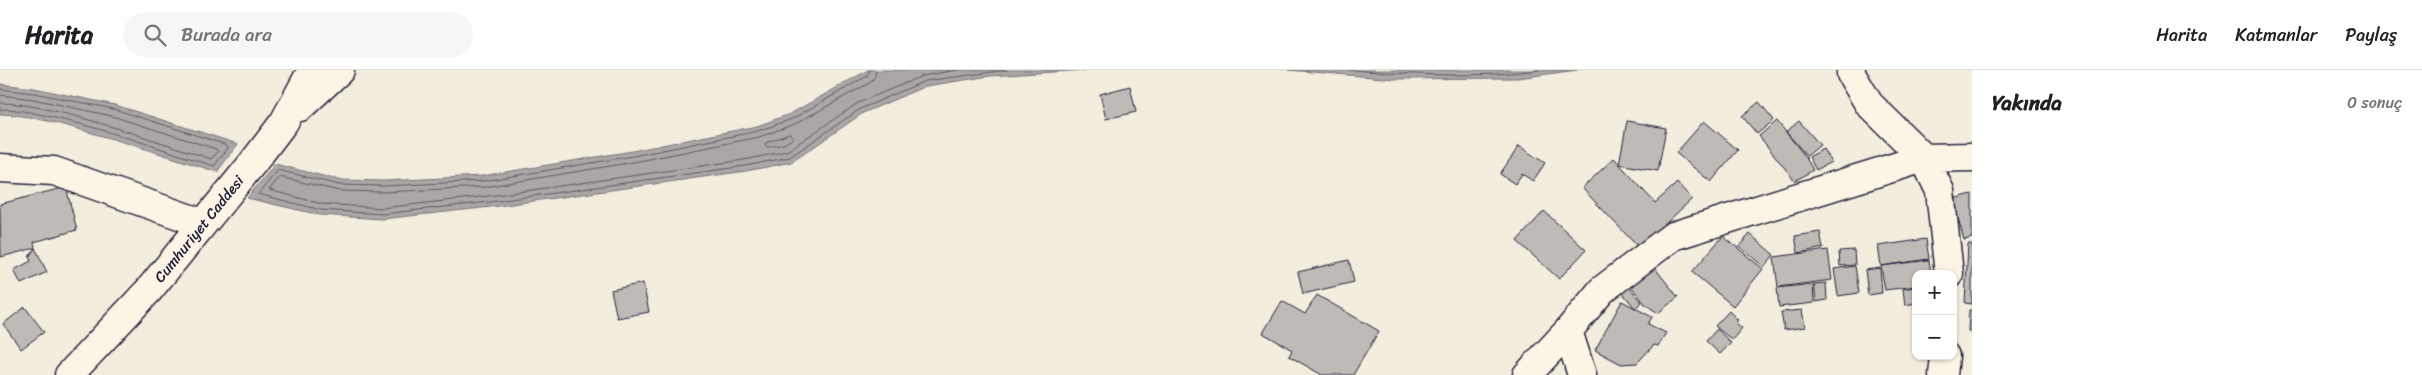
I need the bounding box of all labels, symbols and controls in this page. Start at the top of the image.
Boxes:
search box [123,12,473,57]
text: Harita [25,14,93,56]
text: Burada ara [181,18,272,51]
text: Harita [2156,19,2207,51]
text: Katmanlar [2235,19,2317,51]
text: Paylaş [2345,19,2397,51]
icon: search [141,21,169,49]
text: Yakında [1992,84,2062,122]
text: 0 sonuç [2347,88,2402,117]
street label: Cumhuriyet Caddesi [147,169,251,288]
map controls [1912,270,1957,360]
button: + [1912,270,1957,315]
button: − [1912,315,1957,360]

